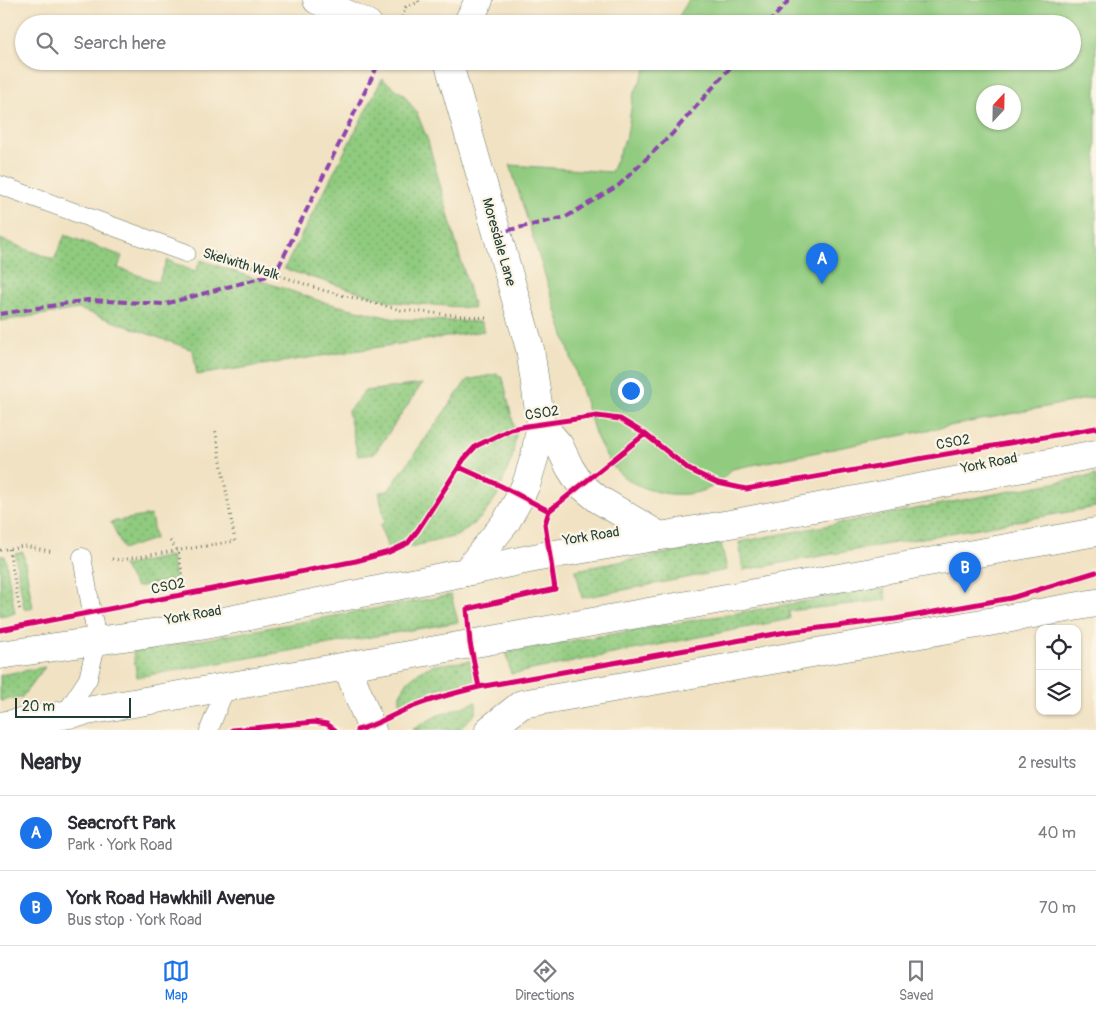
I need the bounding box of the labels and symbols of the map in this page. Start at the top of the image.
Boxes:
north arrow [976,85,1021,130]
street label: Moresdale Lane [478,196,520,288]
pin: A [806,243,838,284]
street label: Skelwith Walk [201,244,281,284]
your location [618,378,644,404]
street label: CS02 [524,402,560,424]
street label: CS02 [935,431,971,453]
street label: York Road [958,449,1019,477]
street label: York Road [560,523,621,549]
pin: B [949,552,981,593]
street label: CS02 [150,574,187,598]
street label: York Road [162,602,223,629]
scale bar [15,695,131,718]

